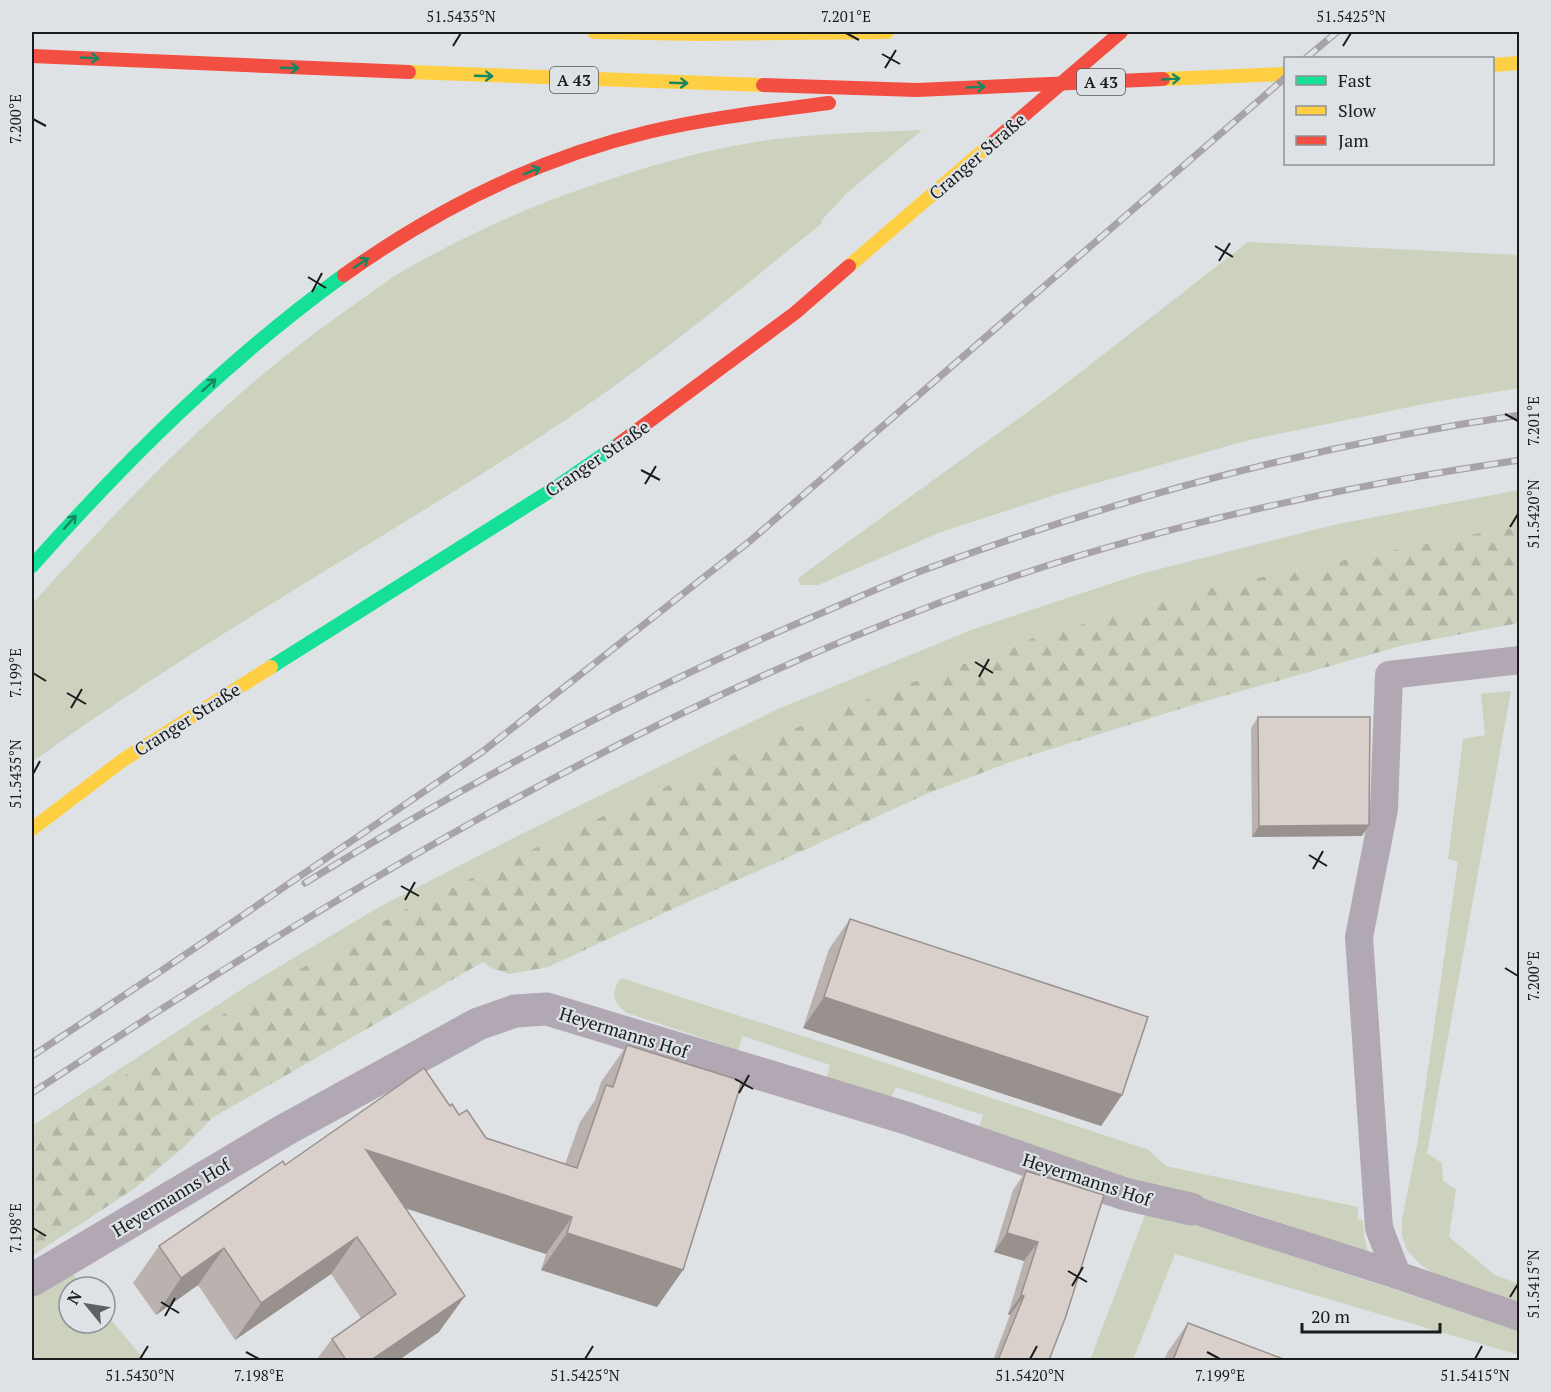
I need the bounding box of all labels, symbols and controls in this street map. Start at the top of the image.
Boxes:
text: 51.5435°N [426,6,496,26]
text: 7.201°E [821,6,871,26]
text: 51.5425°N [1316,6,1386,26]
one-way arrow [79,53,99,64]
legend [1284,57,1494,165]
one-way arrow [279,62,299,73]
road number: A 43 [550,67,598,93]
text: Fast [1338,68,1372,92]
road number: A 43 [1077,69,1125,95]
one-way arrow [474,70,494,81]
one-way arrow [1160,73,1180,84]
one-way arrow [669,77,689,88]
one-way arrow [965,82,985,93]
text: 7.200°E [5,94,25,144]
text: Slow [1338,98,1377,122]
street label: Cranger Straße [923,107,1031,205]
text: Jam [1338,128,1369,152]
one-way arrow [522,165,541,176]
one-way arrow [352,257,369,269]
one-way arrow [201,378,216,392]
text: 7.201°E [1523,396,1543,446]
street label: Cranger Straße [540,414,654,502]
text: 51.5420°N [1523,479,1543,549]
one-way arrow [63,515,77,530]
text: 7.199°E [5,648,25,698]
street label: Cranger Straße [129,677,245,761]
text: 51.5435°N [5,739,25,809]
text: 7.200°E [1523,951,1543,1001]
street label: Heyermanns Hof [556,1001,693,1064]
street label: Heyermanns Hof [1020,1147,1156,1212]
street label: Heyermanns Hof [107,1151,236,1242]
text: 7.198°E [5,1203,25,1253]
text: 51.5415°N [1523,1249,1543,1319]
north arrow [57,1275,117,1335]
text: N [61,1287,87,1308]
scale bar [1302,1296,1440,1334]
text: 20 m [1311,1304,1351,1328]
text: 51.5430°N [105,1365,175,1385]
text: 7.198°E [234,1365,284,1385]
text: 51.5425°N [550,1365,620,1385]
text: 51.5420°N [995,1365,1065,1385]
text: 7.199°E [1195,1365,1245,1385]
text: 51.5415°N [1440,1365,1510,1385]

